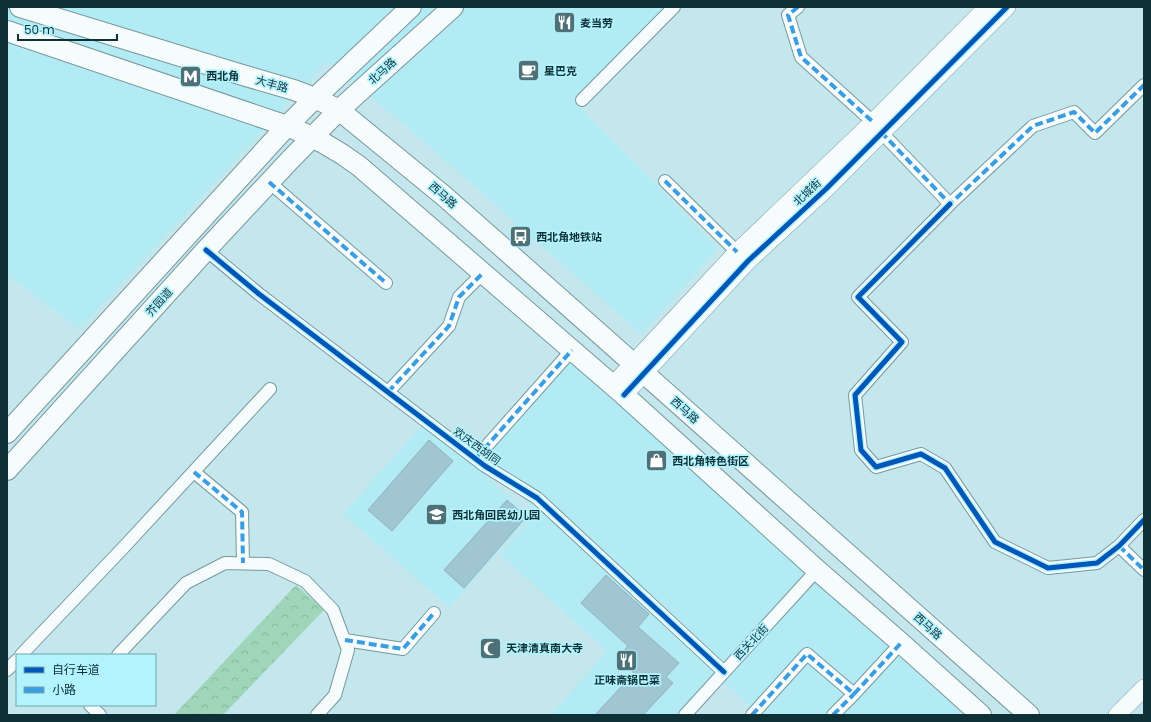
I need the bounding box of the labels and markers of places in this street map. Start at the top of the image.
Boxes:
restaurant icon: 麦当劳 [551,10,577,36]
place label: 麦当劳 [580,15,613,31]
cafe icon: 星巴克 [516,58,542,84]
metro station icon: 西北角 [178,63,204,89]
place label: 星巴克 [544,63,577,79]
place label: 西北角 [206,68,239,84]
bus stop icon: 西北角地铁站 [507,224,533,250]
place label: 西北角地铁站 [536,229,602,245]
shop icon: 西北角特色街区 [643,448,669,474]
place label: 西北角特色街区 [672,453,749,469]
school or university icon: 西北角回民幼儿园 [424,502,450,528]
place label: 西北角回民幼儿园 [452,507,540,523]
mosque icon: 天津清真南大寺 [477,635,503,661]
place label: 天津清真南大寺 [506,640,583,656]
restaurant icon: 正味斋锅巴菜 [614,647,640,673]
place label: 正味斋锅巴菜 [594,672,660,688]

